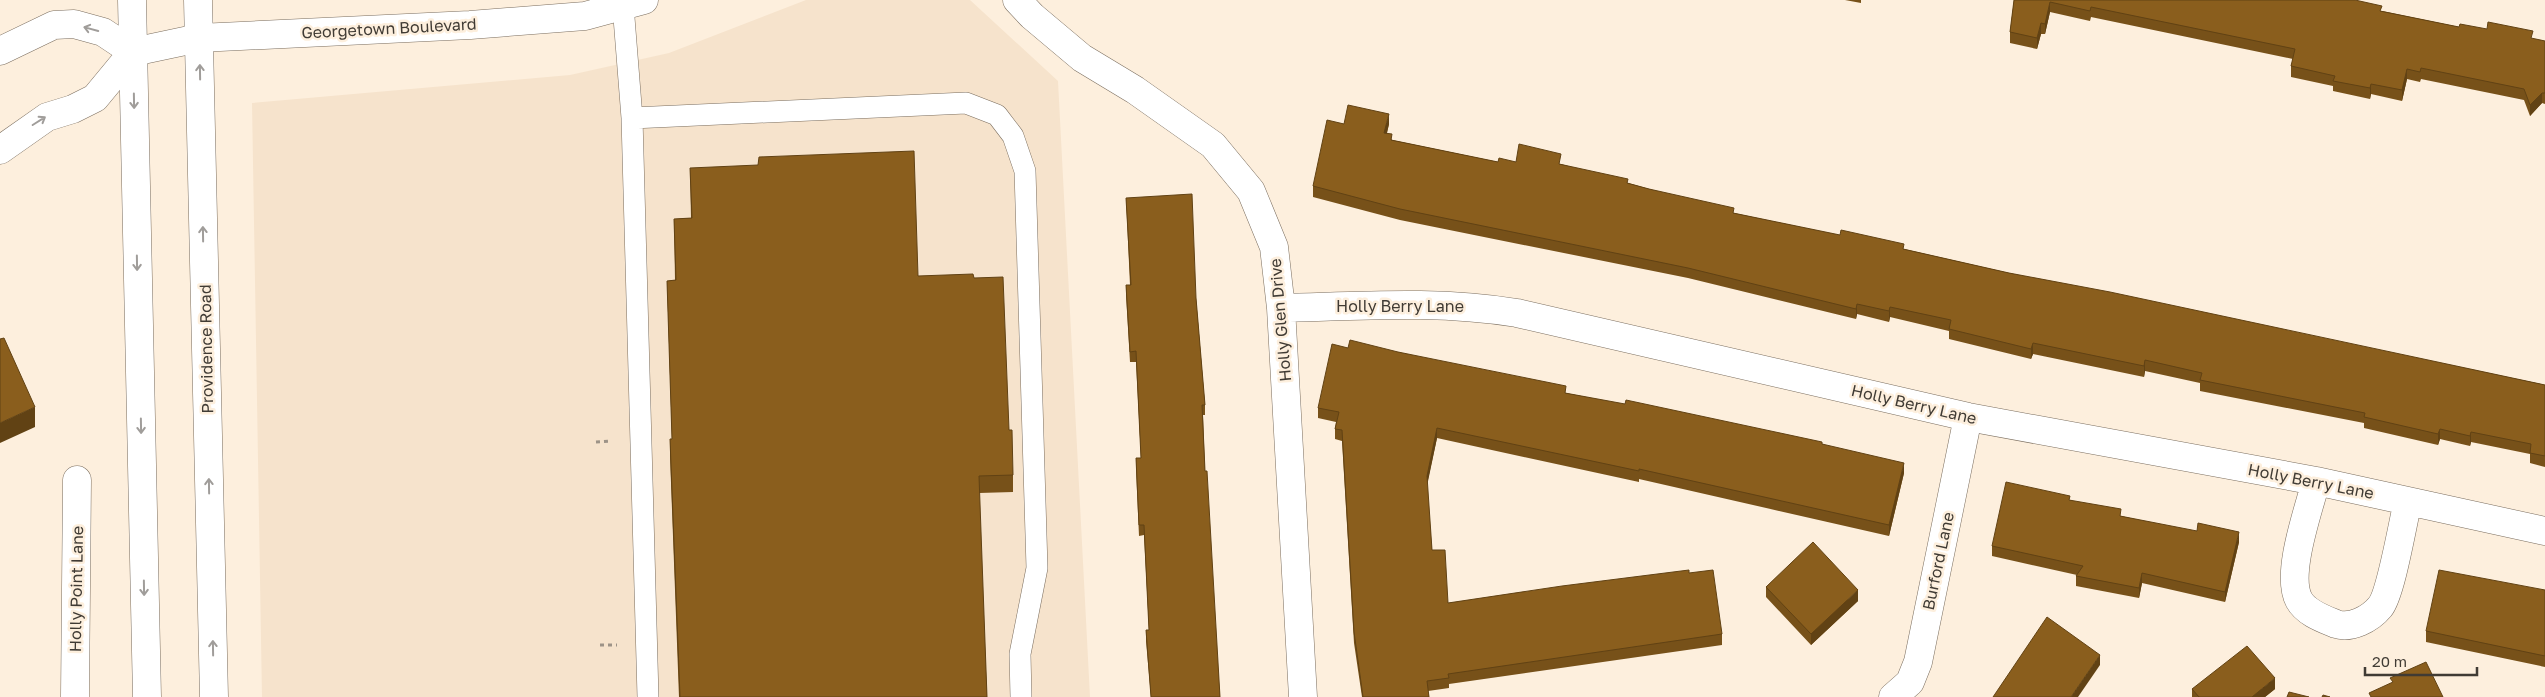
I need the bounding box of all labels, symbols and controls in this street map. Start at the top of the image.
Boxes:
street label: Georgetown Boulevard [301,13,477,43]
one-way arrow [83,23,99,33]
one-way arrow [195,64,204,80]
one-way arrow [129,92,139,108]
one-way arrow [32,116,46,126]
one-way arrow [198,226,208,242]
one-way arrow [132,254,142,271]
street label: Holly Glen Drive [1265,258,1295,382]
street label: Providence Road [195,284,217,414]
street label: Holly Berry Lane [1336,296,1464,316]
street label: Holly Berry Lane [1849,380,1979,428]
one-way arrow [136,417,146,433]
street label: Holly Berry Lane [2246,459,2376,503]
one-way arrow [204,478,214,494]
street label: Burford Lane [1918,510,1958,612]
street label: Holly Point Lane [65,526,87,652]
one-way arrow [140,580,149,596]
one-way arrow [208,641,217,657]
scale bar [2365,644,2478,676]
text: 20 m [2372,652,2407,670]

